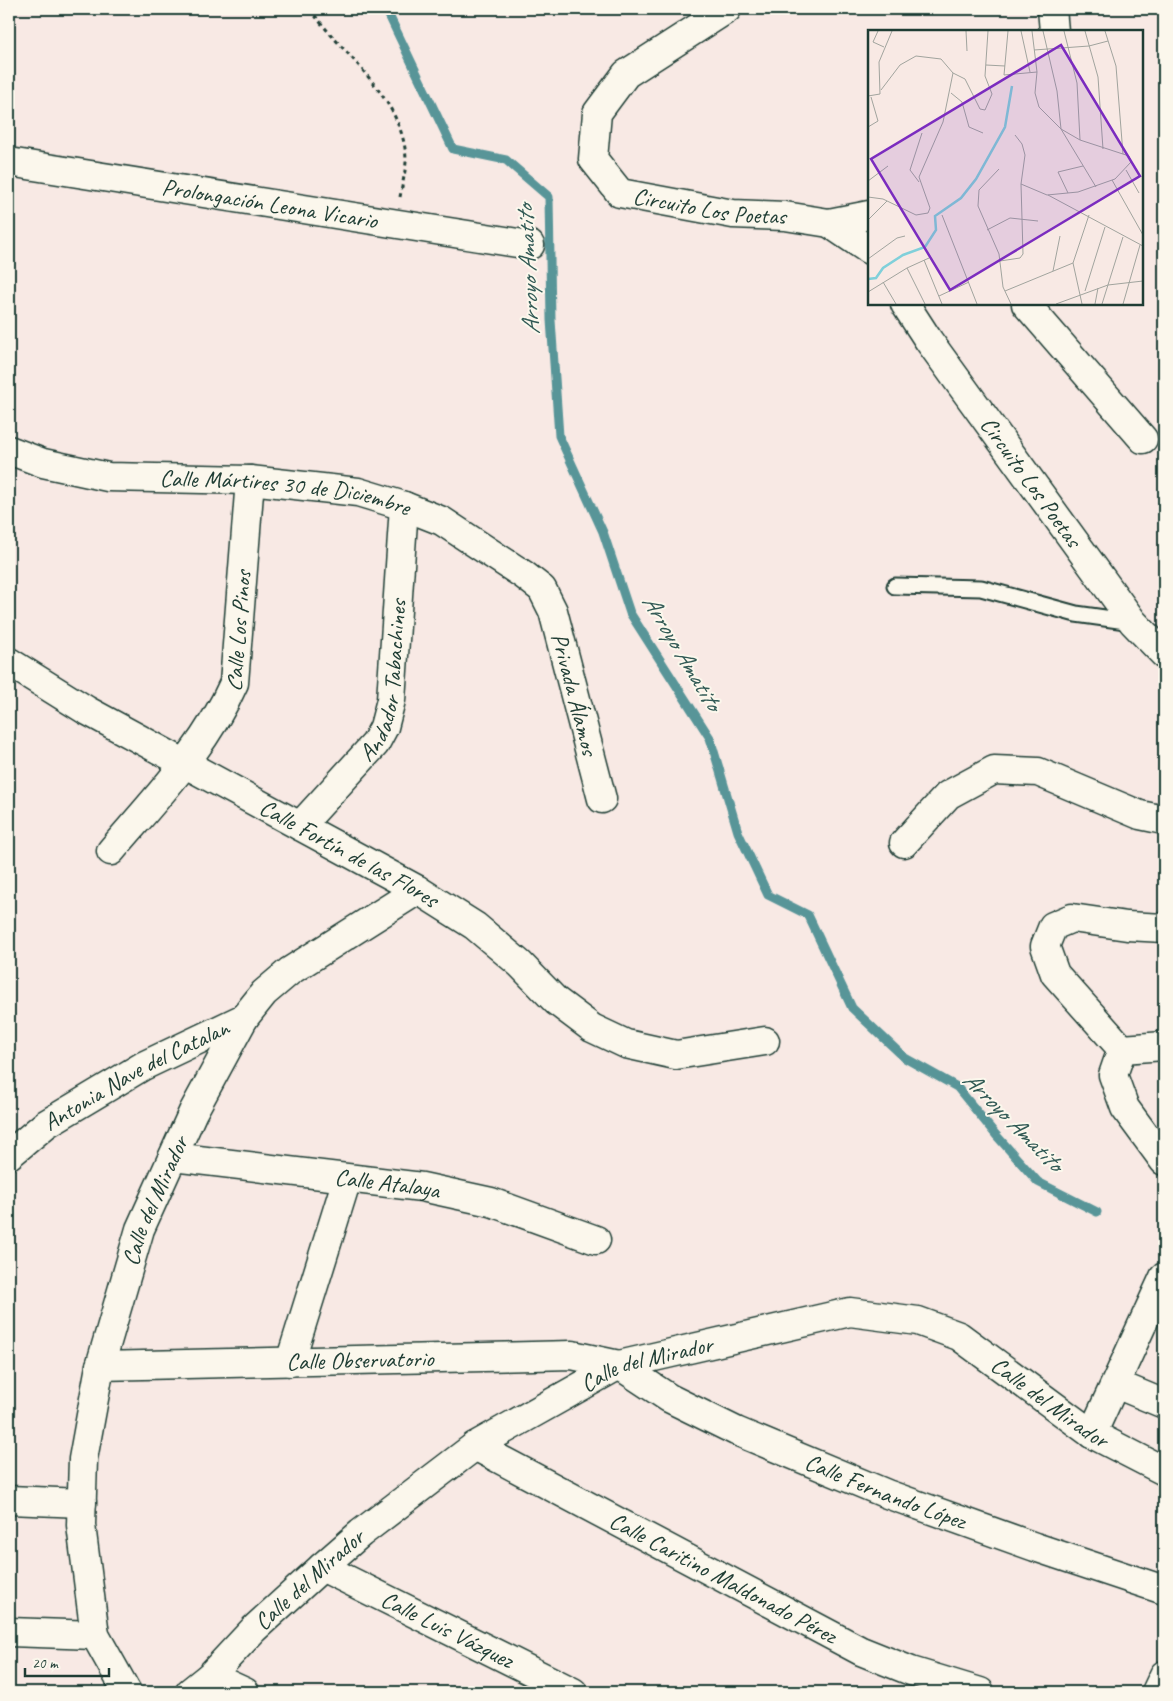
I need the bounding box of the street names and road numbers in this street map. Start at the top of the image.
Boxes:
street label: Prolongación Leona Vicario [160,172,381,236]
street label: Circuito Los Poetas [631,181,788,231]
street label: Circuito Los Poetas [974,411,1090,554]
street label: Calle Mártires 30 de Diciembre [159,463,417,523]
street label: Calle Los Pinos [218,568,258,695]
street label: Andador Tabachines [352,597,413,767]
street label: Privada Álamos [544,630,605,760]
street label: Calle Fortín de las Flores [254,792,446,915]
street label: Antonia Nave del Catalan [38,1012,235,1137]
street label: Calle del Mirador [115,1129,196,1269]
street label: Calle Atalaya [333,1162,444,1206]
street label: Calle del Mirador [575,1329,718,1399]
street label: Calle Observatorio [286,1343,435,1377]
street label: Calle del Mirador [985,1350,1115,1456]
street label: Calle Fernando López [800,1446,972,1537]
street label: Calle Caritino Maldonado Pérez [604,1505,844,1651]
street label: Calle del Mirador [248,1521,372,1637]
street label: Calle Luis Vázquez [376,1584,520,1676]

